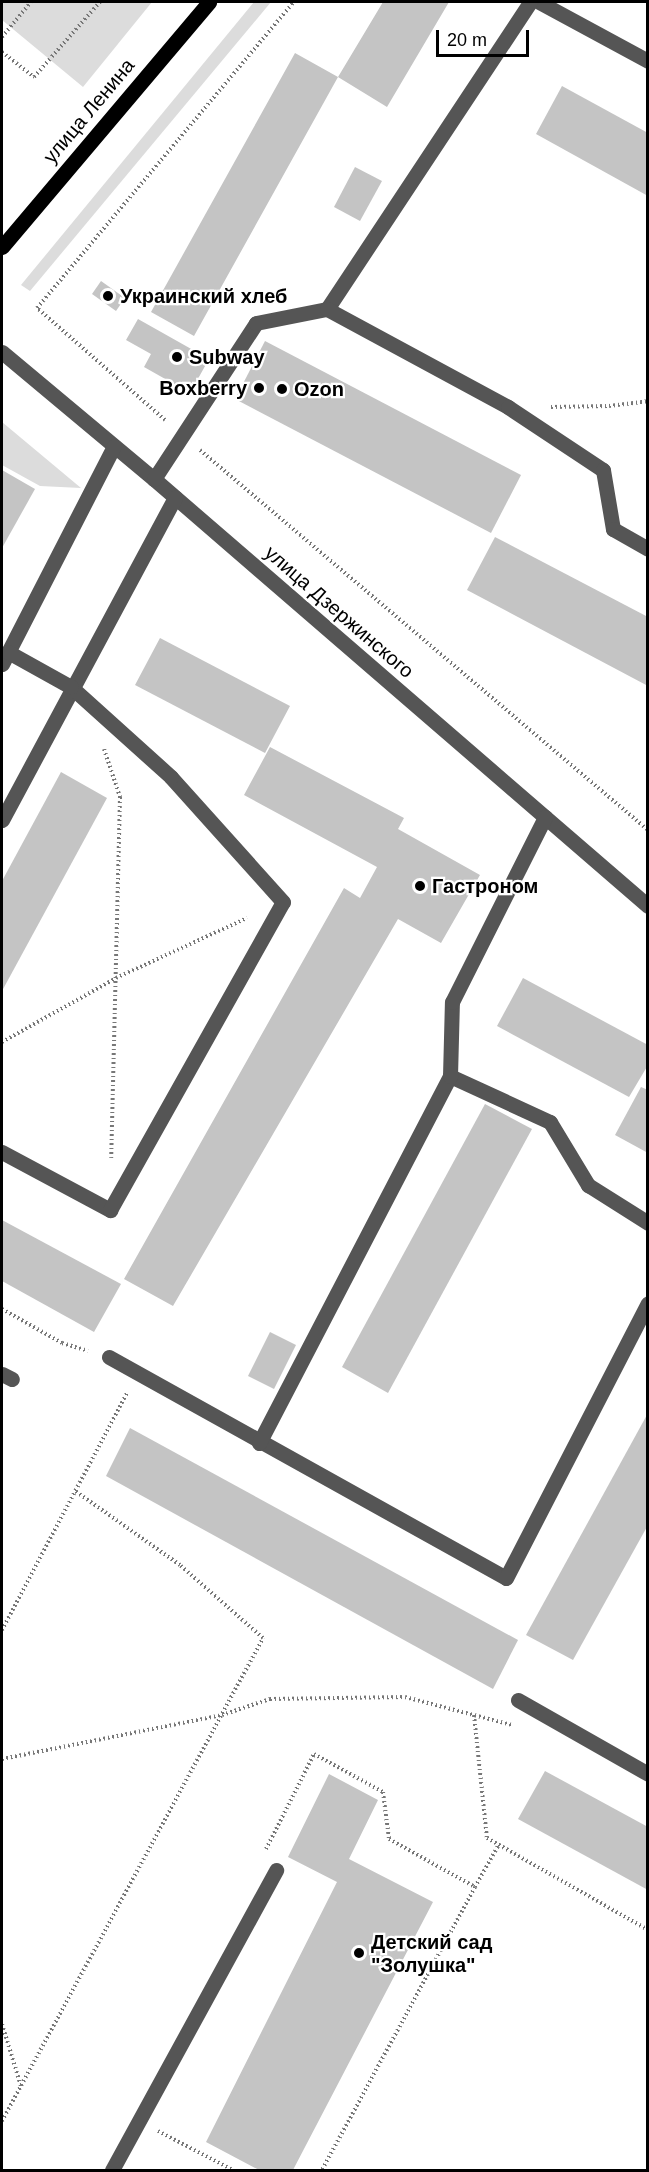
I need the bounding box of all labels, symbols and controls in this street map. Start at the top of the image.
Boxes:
scale bar [439,18,532,56]
text: 20 m [447,30,487,50]
street label: улица Ленина [38,54,140,168]
place label: Украинский хлеб [120,284,287,308]
marker: Украинский хлеб [101,289,115,303]
place label: Subway [189,345,265,369]
marker: Subway [170,350,184,364]
place label: Boxberry [159,376,247,400]
place label: Ozon [294,377,344,401]
marker: Boxberry [252,381,266,395]
marker: Ozon [275,382,289,396]
street label: улица Дзержинского [260,541,418,683]
place label: Гастроном [432,874,538,898]
marker: Гастроном [413,879,427,893]
place label: Детский сад "Золушка" [371,1930,492,1977]
marker: Детский сад "Золушка" [352,1946,366,1960]

